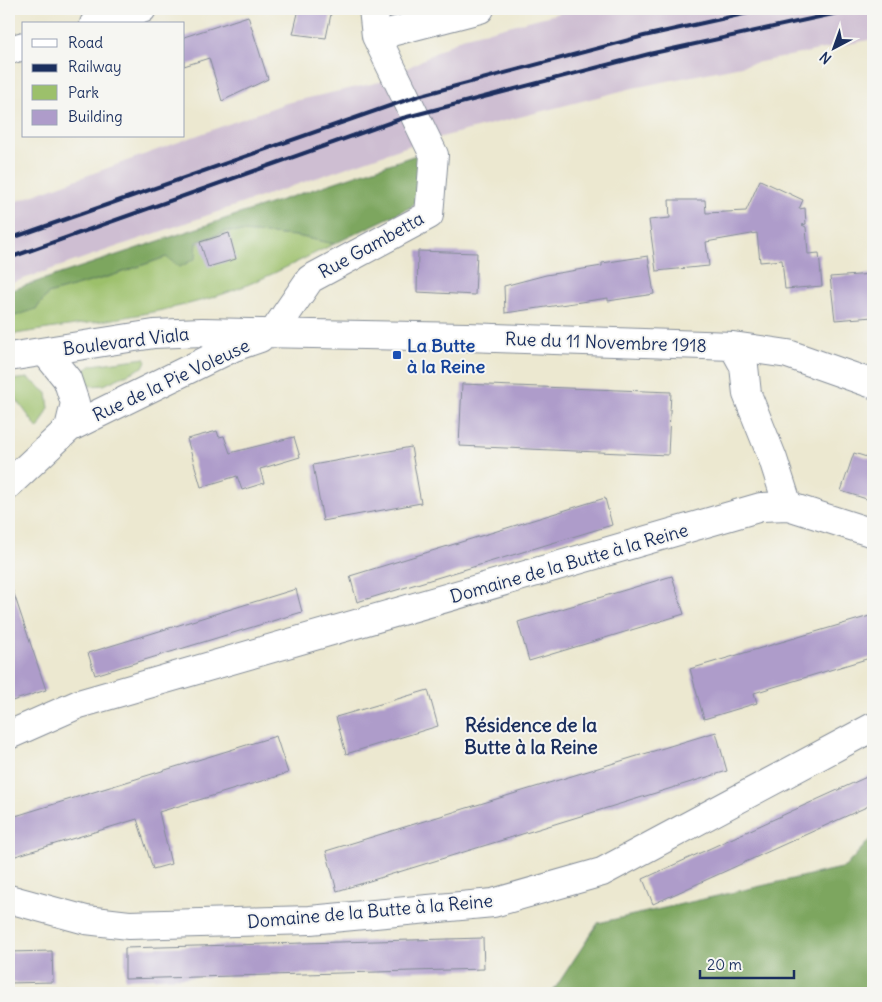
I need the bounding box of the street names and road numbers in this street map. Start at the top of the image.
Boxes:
street label: Rue Gambetta [314,207,428,283]
street label: Boulevard Viala [62,322,190,360]
street label: Rue du 11 Novembre 1918 [505,327,707,357]
street label: Rue de la Pie Voleuse [89,334,253,426]
street label: Domaine de la Butte à la Reine [447,518,691,608]
street label: Domaine de la Butte à la Reine [246,889,494,933]

